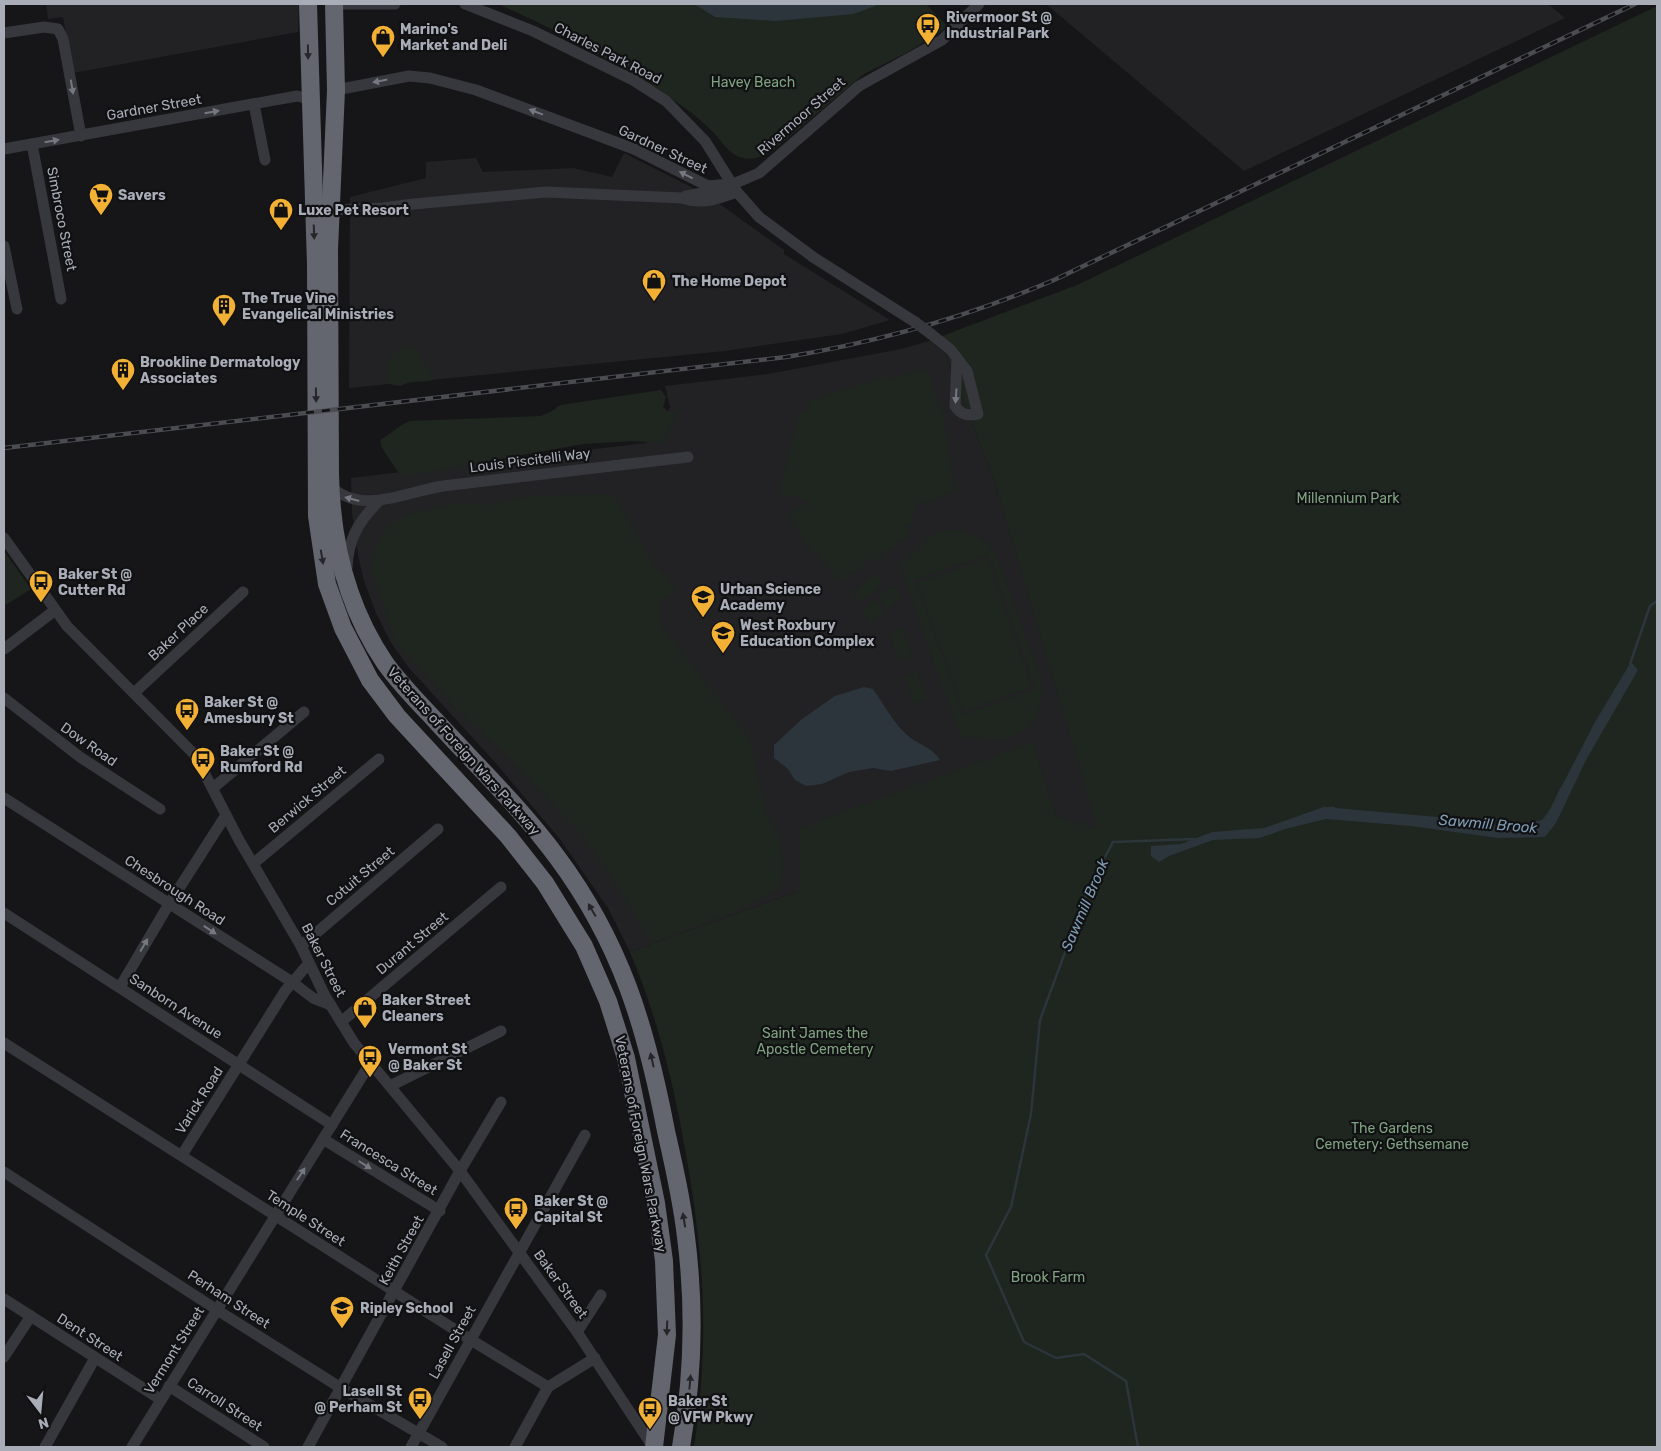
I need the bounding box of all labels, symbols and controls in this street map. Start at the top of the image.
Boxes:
place label: Rivermoor St @ Industrial Park [946,9,1052,42]
bus stop icon: Rivermoor St @ Industrial Park [915,12,941,46]
street label: Charles Park Road [551,19,664,88]
place label: Marino's Market and Deli [400,21,507,54]
shop icon: Marino's Market and Deli [370,24,396,58]
one-way arrow [304,45,312,61]
street label: Rivermoor Street [754,73,849,159]
park label: Havey Beach [711,74,795,91]
one-way arrow [371,77,387,85]
one-way arrow [68,79,76,94]
street label: Gardner Street [105,91,203,124]
one-way arrow [204,107,220,115]
one-way arrow [528,108,543,116]
street label: Gardner Street [616,121,710,178]
one-way arrow [44,136,60,144]
street label: Simbroco Street [43,166,80,273]
one-way arrow [679,171,693,179]
supermarket icon: Savers [88,182,114,216]
place label: Savers [118,187,166,204]
shop icon: Luxe Pet Resort [268,197,294,231]
place label: Luxe Pet Resort [298,202,409,219]
one-way arrow [311,225,319,241]
shop icon: The Home Depot [641,268,667,302]
place label: The Home Depot [672,273,787,290]
place label: The True Vine Evangelical Ministries [242,290,394,323]
building icon: The True Vine Evangelical Ministries [211,293,237,327]
place label: Brookline Dermatology Associates [140,354,301,387]
building icon: Brookline Dermatology Associates [110,357,136,391]
one-way arrow [312,387,320,403]
one-way arrow [951,389,959,405]
street label: Louis Piscitelli Way [469,445,592,476]
park label: Millennium Park [1297,490,1400,507]
one-way arrow [344,495,360,503]
one-way arrow [318,549,326,565]
place label: Baker St @ Cutter Rd [58,566,132,599]
bus stop icon: Baker St @ Cutter Rd [28,569,54,603]
place label: Urban Science Academy [720,581,821,614]
school or university icon: Urban Science Academy [690,584,716,618]
street label: Baker Place [145,600,212,664]
place label: West Roxbury Education Complex [740,617,875,650]
school or university icon: West Roxbury Education Complex [710,620,736,654]
street label: Veterans of Foreign Wars Parkway [384,664,544,839]
place label: Baker St @ Amesbury St [204,694,294,727]
bus stop icon: Baker St @ Amesbury St [174,697,200,731]
street label: Dow Road [57,719,120,770]
place label: Baker St @ Rumford Rd [220,743,303,776]
bus stop icon: Baker St @ Rumford Rd [190,746,216,780]
street label: Berwick Street [265,762,350,837]
water label: Sawmill Brook [1438,811,1538,837]
street label: Cotuit Street [323,843,398,910]
street label: Chesbrough Road [121,852,228,929]
water label: Sawmill Brook [1057,856,1113,954]
one-way arrow [588,902,596,917]
street label: Durant Street [373,908,452,978]
street label: Baker Street [298,920,350,1001]
one-way arrow [203,925,217,935]
one-way arrow [140,939,149,952]
street label: Sanborn Avenue [126,970,225,1043]
place label: Baker Street Cleaners [382,992,471,1025]
shop icon: Baker Street Cleaners [352,995,378,1029]
park label: Saint James the Apostle Cemetery [757,1025,874,1058]
street label: Veterans of Foreign Wars Parkway [611,1034,670,1254]
place label: Vermont St @ Baker St [388,1041,468,1074]
bus stop icon: Vermont St @ Baker St [357,1044,383,1078]
one-way arrow [648,1053,656,1068]
street label: Varick Road [172,1063,227,1137]
park label: The Gardens Cemetery: Gethsemane [1315,1120,1469,1153]
street label: Francesca Street [337,1126,441,1199]
one-way arrow [358,1160,371,1169]
one-way arrow [297,1167,306,1181]
street label: Temple Street [263,1187,349,1250]
place label: Baker St @ Capital St [534,1193,608,1226]
bus stop icon: Baker St @ Capital St [503,1196,529,1230]
one-way arrow [679,1211,687,1227]
street label: Keith Street [375,1212,428,1288]
street label: Baker Street [530,1247,591,1322]
street label: Perham Street [184,1267,273,1333]
park label: Brook Farm [1011,1269,1085,1286]
school or university icon: Ripley School [329,1295,355,1329]
place label: Ripley School [360,1300,453,1317]
street label: Lasell Street [425,1302,480,1382]
street label: Vermont Street [141,1303,208,1397]
street label: Dent Street [54,1310,126,1365]
one-way arrow [662,1320,670,1336]
one-way arrow [686,1373,694,1389]
street label: Carroll Street [184,1374,266,1435]
place label: Lasell St @ Perham St [314,1383,402,1416]
north arrow [15,1386,65,1436]
bus stop icon: Lasell St @ Perham St [407,1386,433,1420]
place label: Baker St @ VFW Pkwy [668,1393,754,1426]
bus stop icon: Baker St @ VFW Pkwy [637,1396,663,1430]
text: N [36,1413,51,1433]

